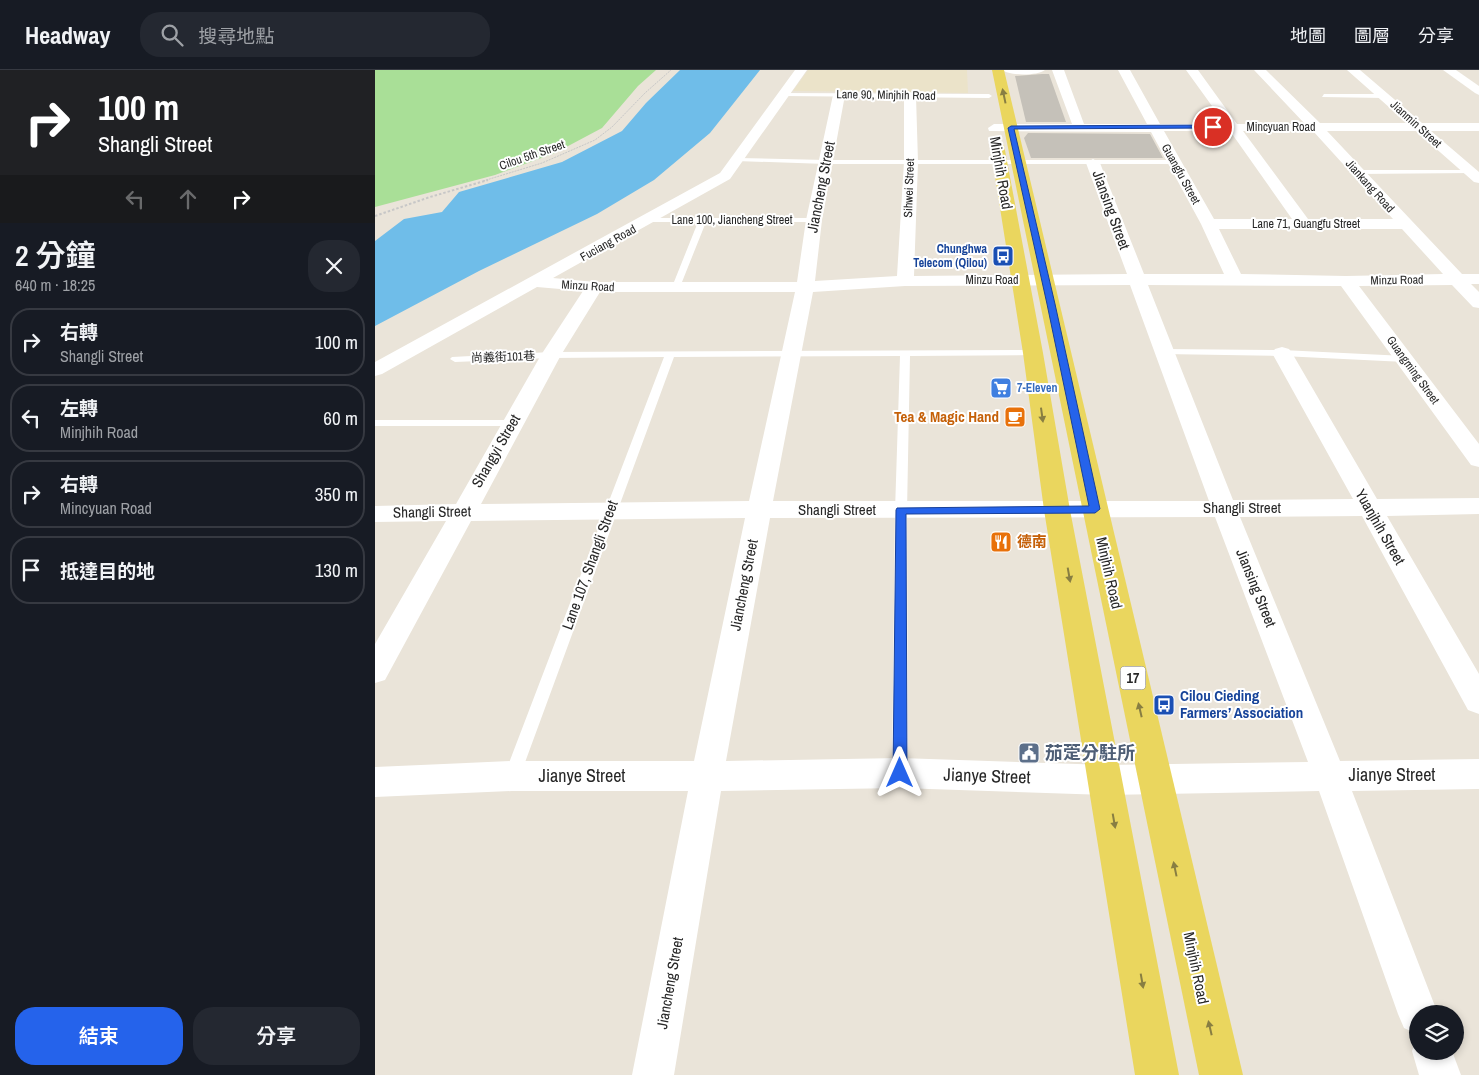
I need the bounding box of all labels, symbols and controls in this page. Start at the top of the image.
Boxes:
search box [140,12,490,57]
text: Headway [25,19,110,51]
icon: search [158,21,186,49]
text: 搜尋地點 [198,23,274,49]
text: 地圖 [1290,23,1326,48]
text: 圖層 [1354,23,1390,48]
text: 分享 [1418,23,1454,48]
text: 100 m [98,84,179,131]
street label: Lane 90, Minjhih Road [836,86,936,104]
one-way arrow [1000,88,1008,104]
icon: right [15,90,80,155]
street label: Jianmin Street [1387,97,1445,152]
pin [1192,106,1234,148]
icon: arrive [1199,113,1227,141]
street label: Mincyuan Road [1247,119,1315,135]
text: Shangli Street [98,129,212,159]
street label: Minjhih Road [985,135,1018,211]
street label: Cilou 5th Street [497,136,567,174]
street label: Jiancheng Street [801,139,840,235]
street label: Guangfu Street [1158,141,1204,207]
street label: Jiankang Road [1342,156,1398,216]
street label: Sihwei Street [900,158,918,218]
street label: Jiansing Street [1087,167,1136,253]
icon: left [121,185,149,213]
icon: ahead [174,185,202,213]
icon: right [227,185,255,213]
street label: Lane 100, Jiancheng Street [672,212,793,228]
street label: Lane 71, Guangfu Street [1252,216,1360,232]
street label: Fuciang Road [577,221,639,265]
text: 2 分鐘 [15,235,96,275]
button: close [308,240,360,292]
place label: Chunghwa Telecom (Qilou) [913,241,988,271]
bus stop icon: Chunghwa Telecom (Qilou) [991,244,1015,268]
street label: Minzu Road [965,272,1019,288]
street label: Minzu Road [1370,272,1424,288]
text: 640 m · 18:25 [15,274,95,296]
street label: Minzu Road [561,277,615,295]
text: 右轉 [60,319,98,345]
icon: right [17,328,45,356]
text: 100 m [315,329,358,355]
street label: Guangming Street [1383,333,1443,407]
text: Shangli Street [60,345,143,367]
street label: 尚義街101巷 [471,348,535,366]
supermarket icon: 7-Eleven [989,376,1013,400]
place label: 7-Eleven [1017,380,1057,396]
text: 左轉 [60,395,98,421]
icon: left [17,404,45,432]
text: 60 m [323,405,358,431]
cafe icon: Tea & Magic Hand [1003,405,1027,429]
place label: Tea & Magic Hand [894,406,999,427]
one-way arrow [1038,407,1046,423]
street label: Shangyi Street [466,410,525,491]
text: Minjhih Road [60,421,138,443]
text: 右轉 [60,471,98,497]
icon: right [17,480,45,508]
text: 350 m [315,481,358,507]
street label: Yuanjhih Street [1350,485,1411,569]
text: Mincyuan Road [60,497,152,519]
street label: Lane 107, Shangli Street [556,497,623,632]
street label: Shangli Street [1203,497,1282,518]
street label: Shangli Street [798,499,877,520]
street label: Shangli Street [393,500,472,523]
restaurant icon: 德南 [989,530,1013,554]
place label: 德南 [1017,531,1047,552]
street label: Minjhih Road [1091,535,1128,611]
street label: Jiancheng Street [724,537,763,633]
street label: Jiansing Street [1231,546,1282,631]
icon: arrive [17,556,45,584]
text: 130 m [315,557,358,583]
text: 抵達目的地 [60,558,155,584]
one-way arrow [1066,567,1074,583]
road number: 17 [1121,666,1145,690]
place label: Cilou Cieding Farmers’ Association [1180,685,1303,723]
bus stop icon: Cilou Cieding Farmers’ Association [1152,693,1176,717]
one-way arrow [1136,703,1144,718]
place label: 茄萣分駐所 [1045,740,1135,765]
public building icon: 茄萣分駐所 [1017,741,1041,765]
position arrow [873,746,925,798]
street label: Jianye Street [943,761,1031,790]
street label: Jianye Street [1349,762,1435,787]
street label: Jianye Street [539,763,625,788]
one-way arrow [1110,813,1118,829]
one-way arrow [1171,861,1179,876]
street label: Minjhih Road [1179,930,1214,1006]
street label: Jiancheng Street [651,935,688,1031]
one-way arrow [1138,973,1146,989]
map controls [1409,1005,1464,1060]
button: layers [1409,1005,1464,1060]
button: 結束 [15,1007,183,1065]
button: 分享 [193,1007,360,1065]
one-way arrow [1206,1020,1214,1035]

